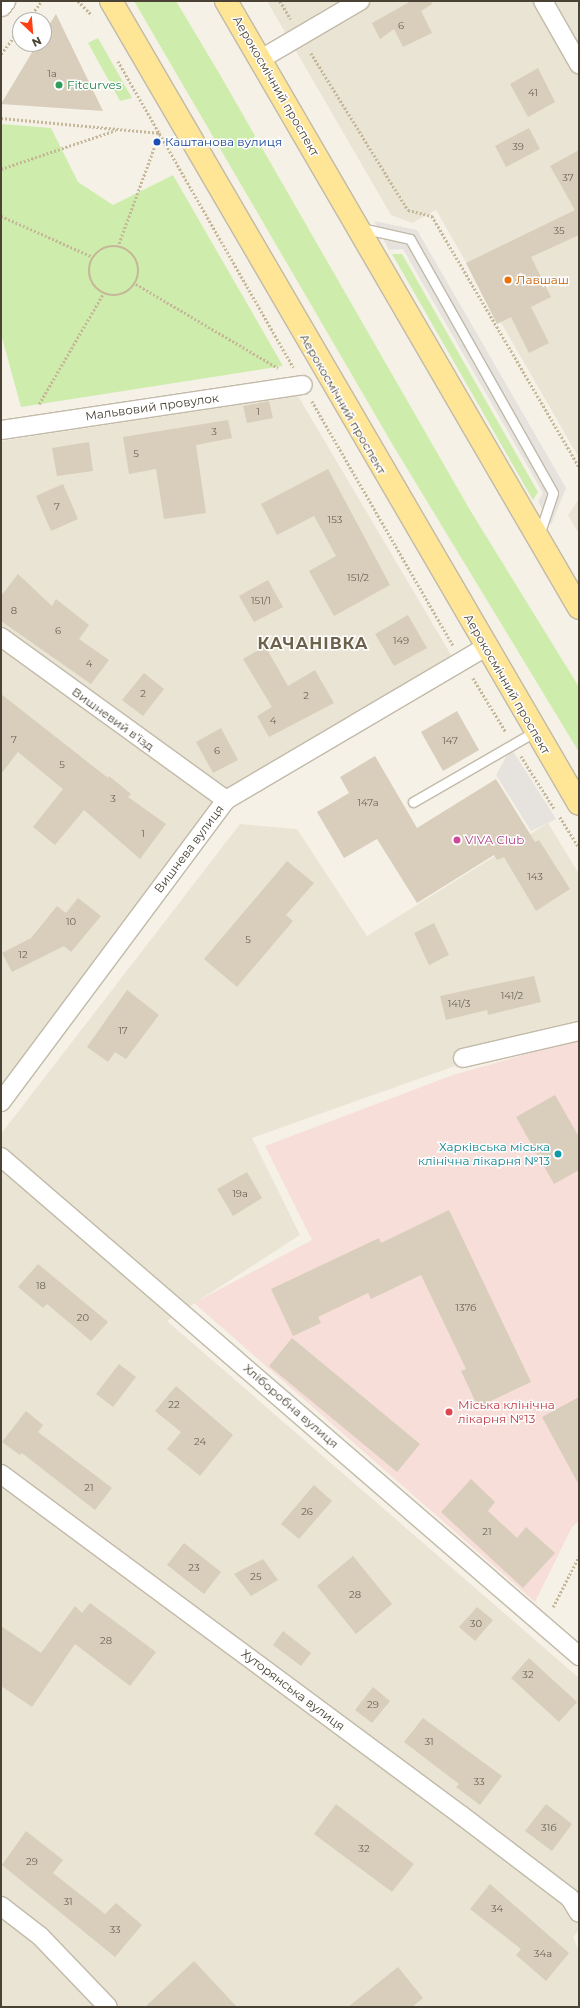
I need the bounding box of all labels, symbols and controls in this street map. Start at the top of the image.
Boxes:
north arrow [12,12,52,52]
street label: Аерокосмічний проспект [230,13,322,159]
house number: 6 [398,20,404,32]
text: N [30,34,44,50]
house number: 1а [47,68,57,80]
place label: Fitcurves [67,78,122,92]
marker: Fitcurves [54,80,64,90]
house number: 41 [528,87,538,99]
place label: Каштанова вулиця [165,135,282,149]
marker: Каштанова вулиця [152,137,162,147]
house number: 39 [512,141,524,153]
house number: 37 [562,172,574,184]
house number: 35 [553,225,565,237]
place label: Лавшаш [516,273,569,287]
marker: Лавшаш [503,275,513,285]
street label: Аерокосмічний проспект [297,331,389,477]
street label: Мальвовий провулок [84,391,220,423]
house number: 1 [256,406,260,418]
house number: 3 [211,426,217,438]
house number: 5 [133,448,139,460]
house number: 7 [54,501,60,513]
house number: 153 [328,514,342,526]
house number: 151/2 [347,572,369,584]
house number: 151/1 [251,595,271,607]
house number: 8 [11,605,17,617]
street label: Аерокосмічний проспект [461,611,553,757]
house number: 6 [55,625,61,637]
district label: КАЧАНІВКА [257,634,369,654]
house number: 149 [393,635,409,647]
house number: 4 [86,658,92,670]
street label: Вишневий в’їзд [69,684,157,754]
house number: 2 [140,688,146,700]
house number: 2 [303,690,309,702]
house number: 4 [270,715,276,727]
house number: 7 [11,734,17,746]
house number: 147 [442,735,458,747]
house number: 6 [214,745,220,757]
house number: 5 [59,759,65,771]
house number: 3 [110,793,116,805]
house number: 147а [357,797,379,809]
street label: Вишнева вулиця [151,802,227,896]
house number: 1 [141,828,145,840]
place label: VIVA Club [465,833,524,847]
marker: VIVA Club [452,835,462,845]
house number: 143 [527,871,543,883]
house number: 10 [66,916,76,928]
house number: 5 [245,934,251,946]
house number: 12 [18,949,28,961]
house number: 141/2 [501,990,523,1002]
house number: 141/3 [448,998,470,1010]
house number: 17 [118,1025,128,1037]
place label: Харківська міська клінічна лікарня №13 [418,1140,550,1168]
marker: Харківська міська клінічна лікарня №13 [553,1149,563,1159]
house number: 19а [232,1188,248,1200]
house number: 18 [36,1280,46,1292]
house number: 137б [455,1302,477,1314]
house number: 20 [77,1312,89,1324]
street label: Хліборобна вулиця [241,1361,341,1451]
place label: Міська клінічна лікарня №13 [458,1398,555,1426]
house number: 22 [168,1399,180,1411]
marker: Міська клінічна лікарня №13 [443,1406,455,1418]
house number: 24 [194,1436,206,1448]
house number: 21 [84,1482,94,1494]
house number: 26 [301,1506,313,1518]
house number: 21 [482,1526,492,1538]
house number: 23 [188,1562,200,1574]
house number: 25 [250,1571,262,1583]
house number: 28 [349,1589,361,1601]
house number: 30 [470,1618,482,1630]
house number: 28 [100,1635,112,1647]
street label: Хуторянська вулиця [238,1646,348,1734]
house number: 32 [522,1669,534,1681]
house number: 29 [367,1699,379,1711]
house number: 31 [424,1736,434,1748]
house number: 33 [473,1776,485,1788]
house number: 31б [541,1822,557,1834]
house number: 32 [358,1843,370,1855]
house number: 29 [26,1856,38,1868]
house number: 31 [63,1896,73,1908]
house number: 34 [491,1903,503,1915]
house number: 33 [109,1924,121,1936]
house number: 34а [534,1948,552,1960]

